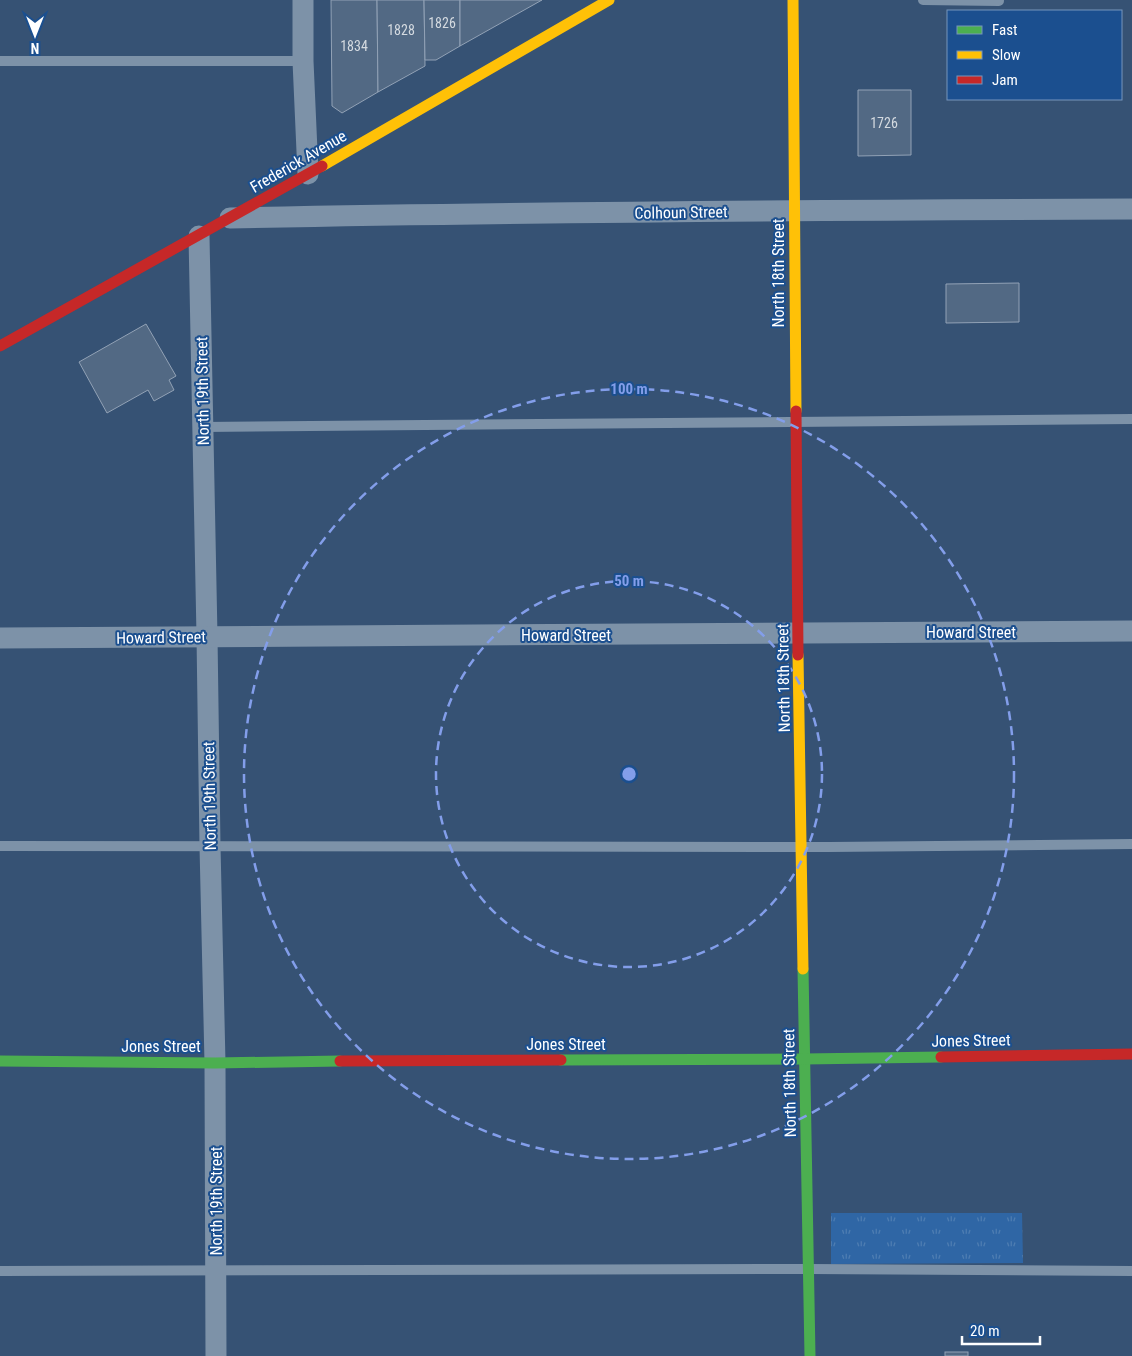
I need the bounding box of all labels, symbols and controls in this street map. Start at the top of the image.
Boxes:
north arrow [10,10,60,60]
legend [947,10,1122,100]
house number: 1826 [428,15,456,31]
text: Fast [992,21,1017,39]
house number: 1828 [387,22,415,38]
house number: 1834 [340,38,368,54]
text: N [31,40,39,56]
text: Slow [992,46,1021,64]
text: Jam [992,71,1018,89]
house number: 1726 [870,115,898,131]
street label: Frederick Avenue [247,126,350,197]
street label: Colhoun Street [634,202,728,223]
street label: North 18th Street [769,218,788,327]
street label: North 19th Street [192,336,213,446]
text: 100 m [610,380,648,398]
text: 50 m [614,572,644,590]
street label: North 18th Street [773,623,794,733]
street label: Howard Street [926,623,1016,642]
street label: Howard Street [521,626,611,645]
street label: Howard Street [116,627,206,648]
street label: North 19th Street [199,741,220,851]
centre of rings [620,765,638,783]
street label: North 18th Street [779,1028,800,1138]
street label: Jones Street [931,1030,1011,1051]
street label: Jones Street [526,1035,606,1054]
street label: Jones Street [121,1037,201,1056]
street label: North 19th Street [207,1146,226,1255]
scale bar [962,1314,1040,1346]
text: 20 m [970,1322,1000,1340]

